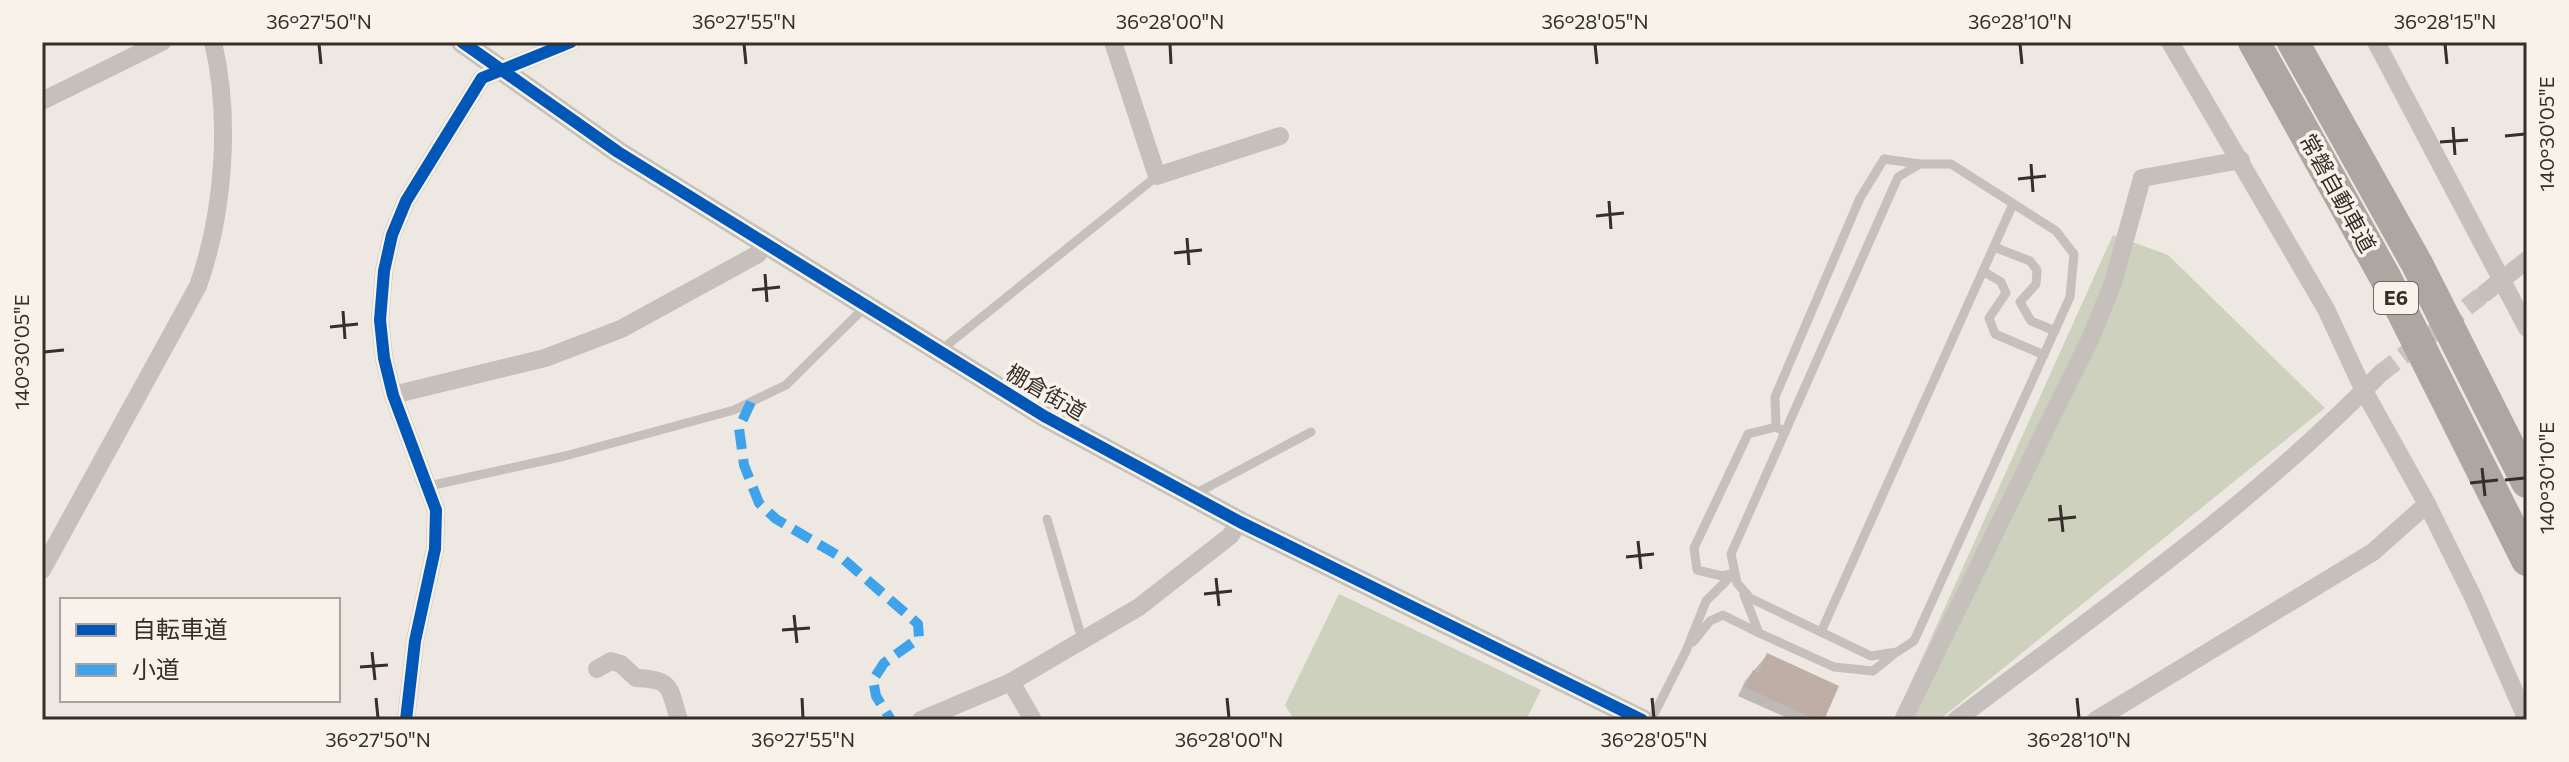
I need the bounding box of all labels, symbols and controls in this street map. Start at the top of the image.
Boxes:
text: 36°27'50"N [266,9,372,33]
text: 36°27'55"N [692,9,796,33]
text: 36°28'00"N [1116,9,1224,33]
text: 36°28'05"N [1541,9,1649,33]
text: 36°28'10"N [1968,9,2072,33]
text: 36°28'15"N [2394,9,2496,33]
text: 140°30'05"E [2534,76,2558,192]
street label: 常磐自動車道 [2295,128,2382,257]
road number: E6 [2374,282,2418,314]
text: 140°30'05"E [9,294,33,410]
street label: 棚倉街道 [1001,358,1091,425]
text: 140°30'10"E [2534,422,2558,534]
legend [60,598,340,702]
text: 自転車道 [132,614,228,643]
text: 小道 [132,654,180,683]
text: 36°27'50"N [325,727,431,751]
text: 36°27'55"N [751,727,855,751]
text: 36°28'00"N [1175,727,1283,751]
text: 36°28'05"N [1600,727,1708,751]
text: 36°28'10"N [2027,727,2131,751]

